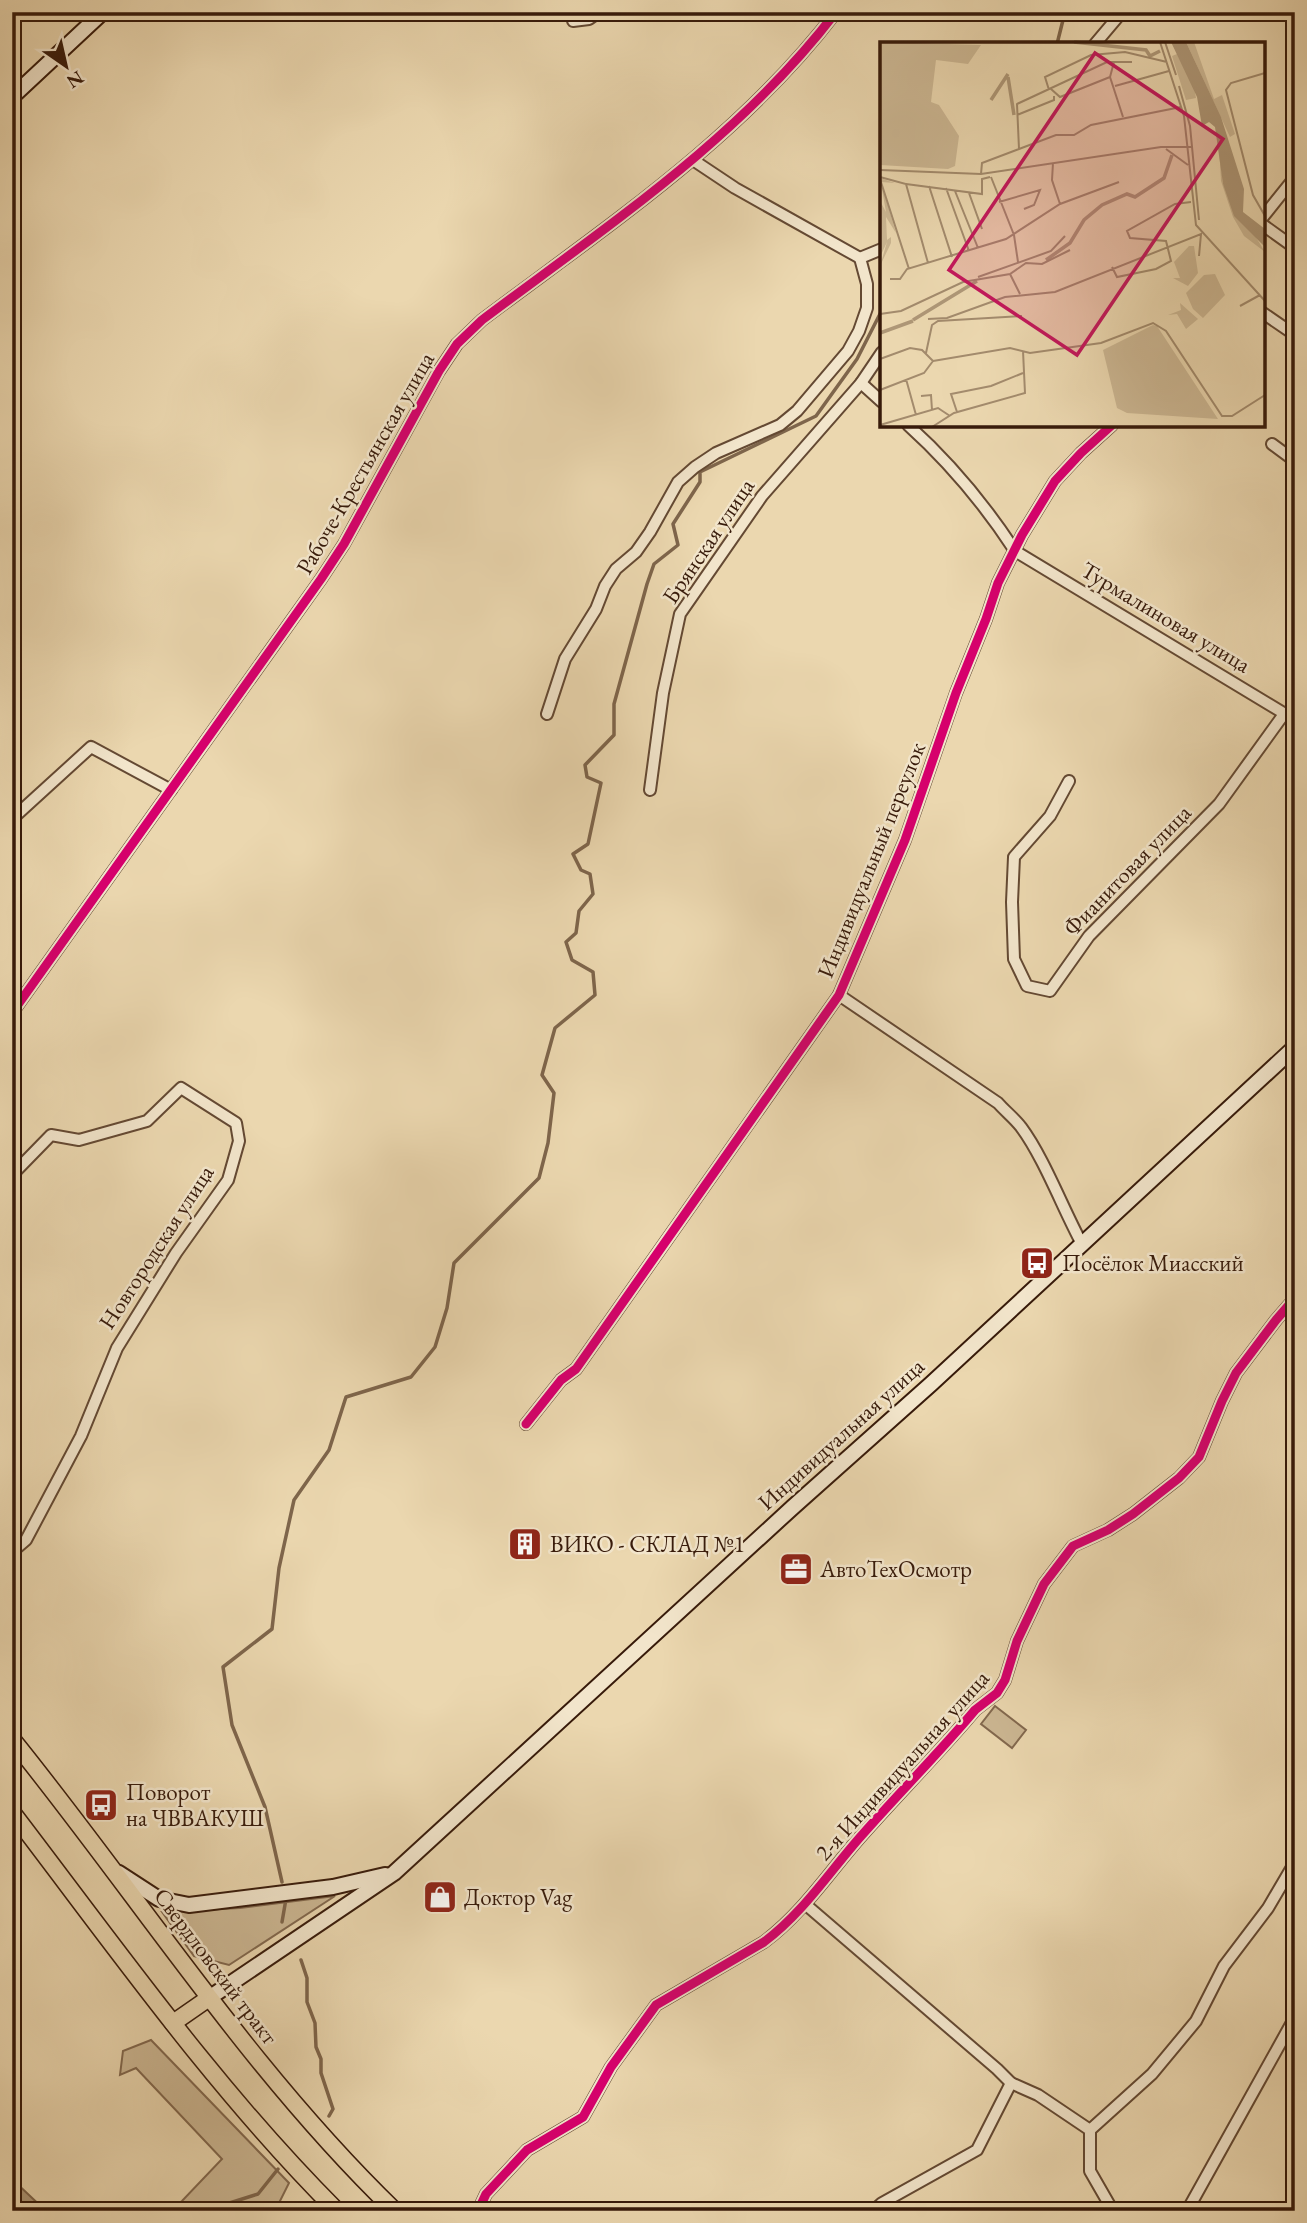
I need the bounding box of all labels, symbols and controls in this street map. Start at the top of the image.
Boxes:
north arrow [32,32,102,102]
inset map [880,42,1265,427]
text: N [61,65,89,95]
street label: Рабоче-Крестьянская улица [289,346,441,580]
street label: Брянская улица [655,472,761,609]
street label: Турмалиновая улица [1076,555,1257,680]
street label: Индивидуальный переулок [810,738,932,982]
street label: Фианитовая улица [1057,797,1198,942]
street label: Новгородская улица [92,1158,221,1335]
bus stop icon: Посёлок Миасский [1018,1244,1056,1282]
place label: Посёлок Миасский [1062,1248,1244,1278]
street label: Индивидуальная улица [751,1351,931,1517]
building icon: ВИКО - СКЛАД №1 [506,1525,544,1563]
place label: ВИКО - СКЛАД №1 [550,1529,745,1559]
office icon: АвтоТехОсмотр [777,1550,815,1588]
place label: АвтоТехОсмотр [819,1554,972,1584]
street label: 2-я Индивидуальная улица [808,1663,996,1867]
place label: Поворот на ЧВВАКУШ [126,1777,264,1833]
bus stop icon: Поворот на ЧВВАКУШ [82,1786,120,1824]
shop icon: Доктор Vag [421,1878,459,1916]
street label: Свердловский тракт [147,1882,285,2051]
place label: Доктор Vag [464,1882,573,1912]

